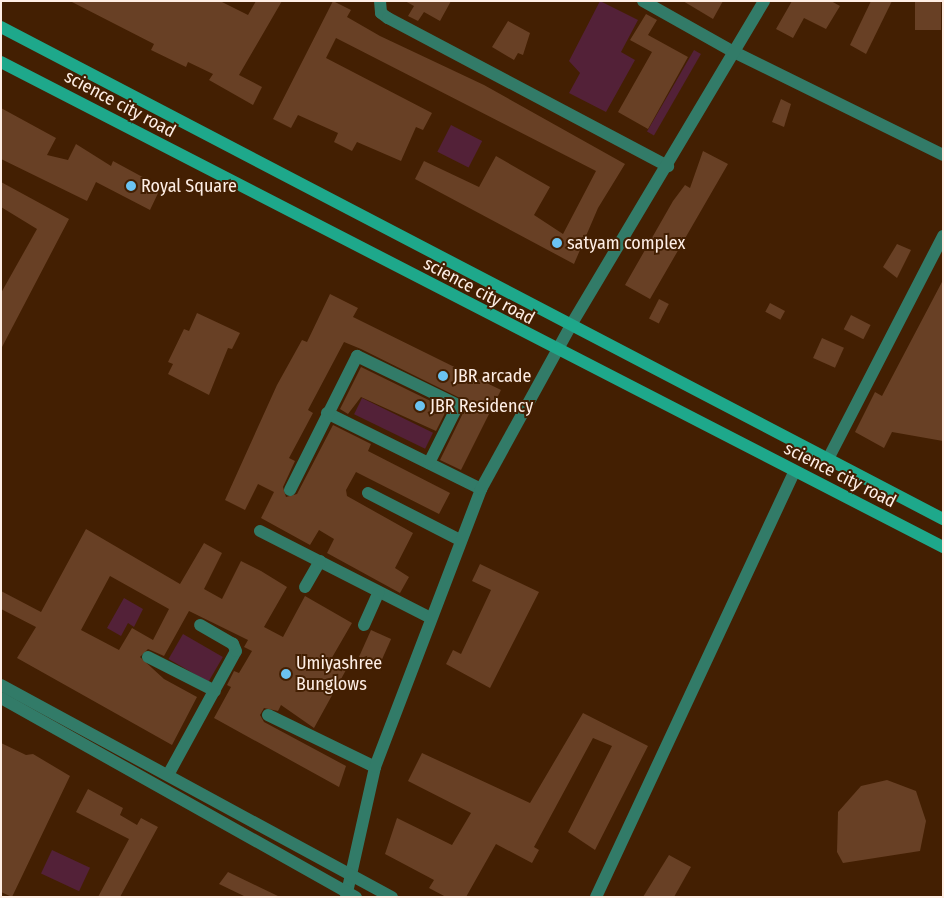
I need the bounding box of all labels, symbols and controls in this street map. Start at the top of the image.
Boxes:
street label: science city road [61,66,179,142]
place label: Royal Square [141,175,237,197]
marker: Royal Square [125,180,137,192]
place label: satyam complex [567,232,685,254]
marker: satyam complex [551,237,563,249]
street label: science city road [420,253,538,329]
place label: JBR arcade [453,365,531,387]
marker: JBR arcade [437,370,449,382]
place label: JBR Residency [430,395,533,417]
marker: JBR Residency [414,400,426,412]
street label: science city road [780,438,900,512]
place label: Umiyashree Bunglows [296,653,382,696]
marker: Umiyashree Bunglows [280,668,292,680]

